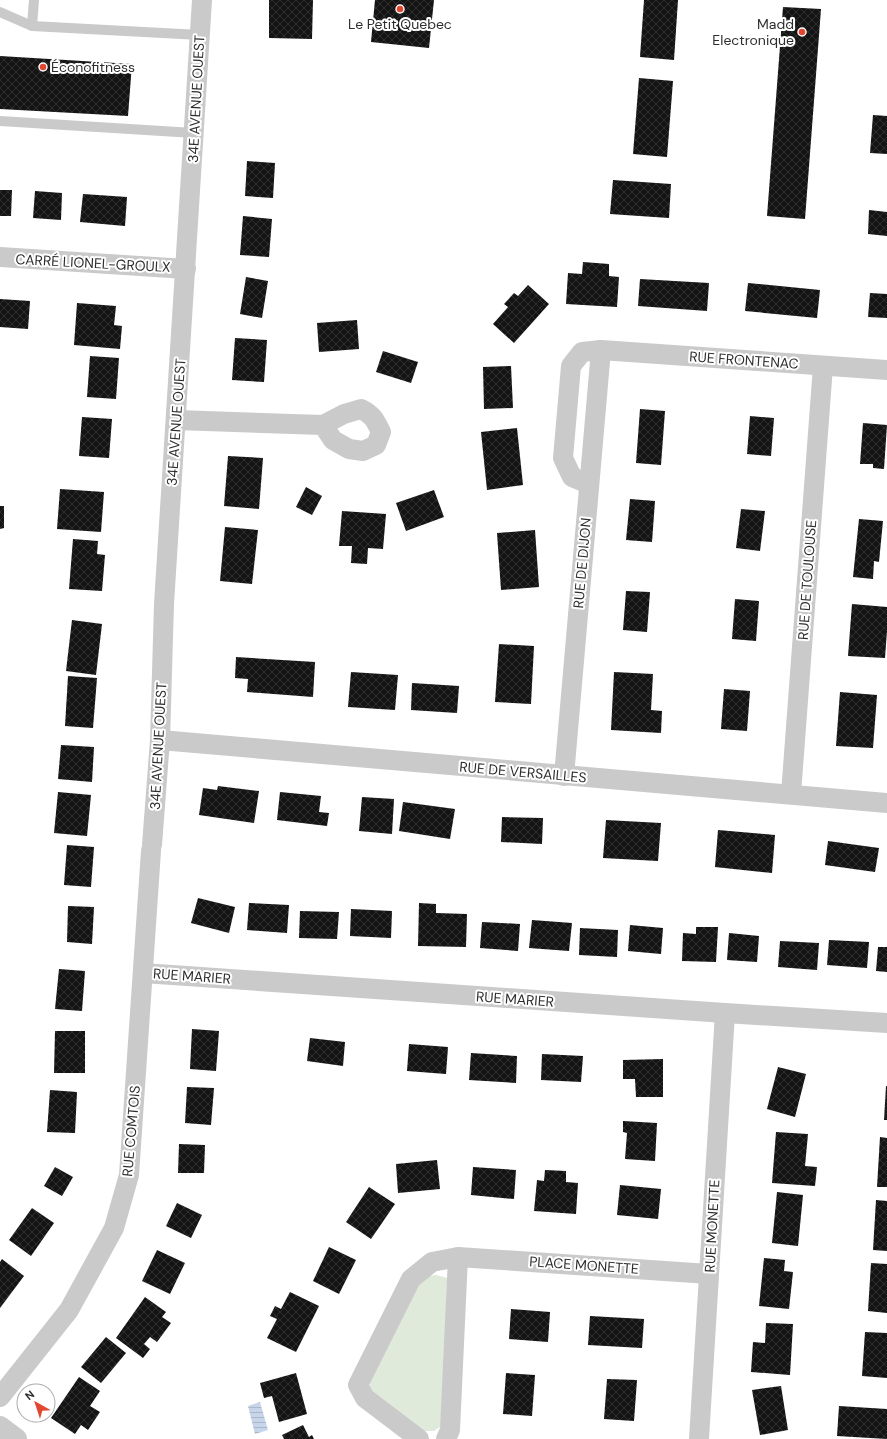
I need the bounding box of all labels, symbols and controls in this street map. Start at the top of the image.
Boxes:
marker: Le Petit Quebec [395,4,405,14]
place label: Le Petit Quebec [348,15,452,33]
place label: Madd Electronique [712,15,794,49]
marker: Madd Electronique [797,27,807,37]
street label: 34E AVENUE OUEST [184,35,208,163]
place label: Éconofitness [51,58,135,76]
marker: Éconofitness [38,62,48,72]
street label: CARRÉ LIONEL-GROULX [15,250,171,276]
street label: RUE FRONTENAC [689,347,799,373]
street label: 34E AVENUE OUEST [163,358,189,486]
street label: RUE DE DIJON [569,517,595,609]
street label: RUE DE TOULOUSE [794,519,820,641]
street label: 34E AVENUE OUEST [146,682,170,810]
street label: RUE DE VERSAILLES [459,757,587,787]
street label: RUE MARIER [152,964,232,988]
street label: RUE MARIER [475,987,555,1011]
street label: RUE COMTOIS [118,1085,144,1177]
street label: RUE MONETTE [701,1179,723,1273]
street label: PLACE MONETTE [529,1252,639,1278]
north arrow [16,1383,56,1423]
text: N [22,1387,37,1403]

